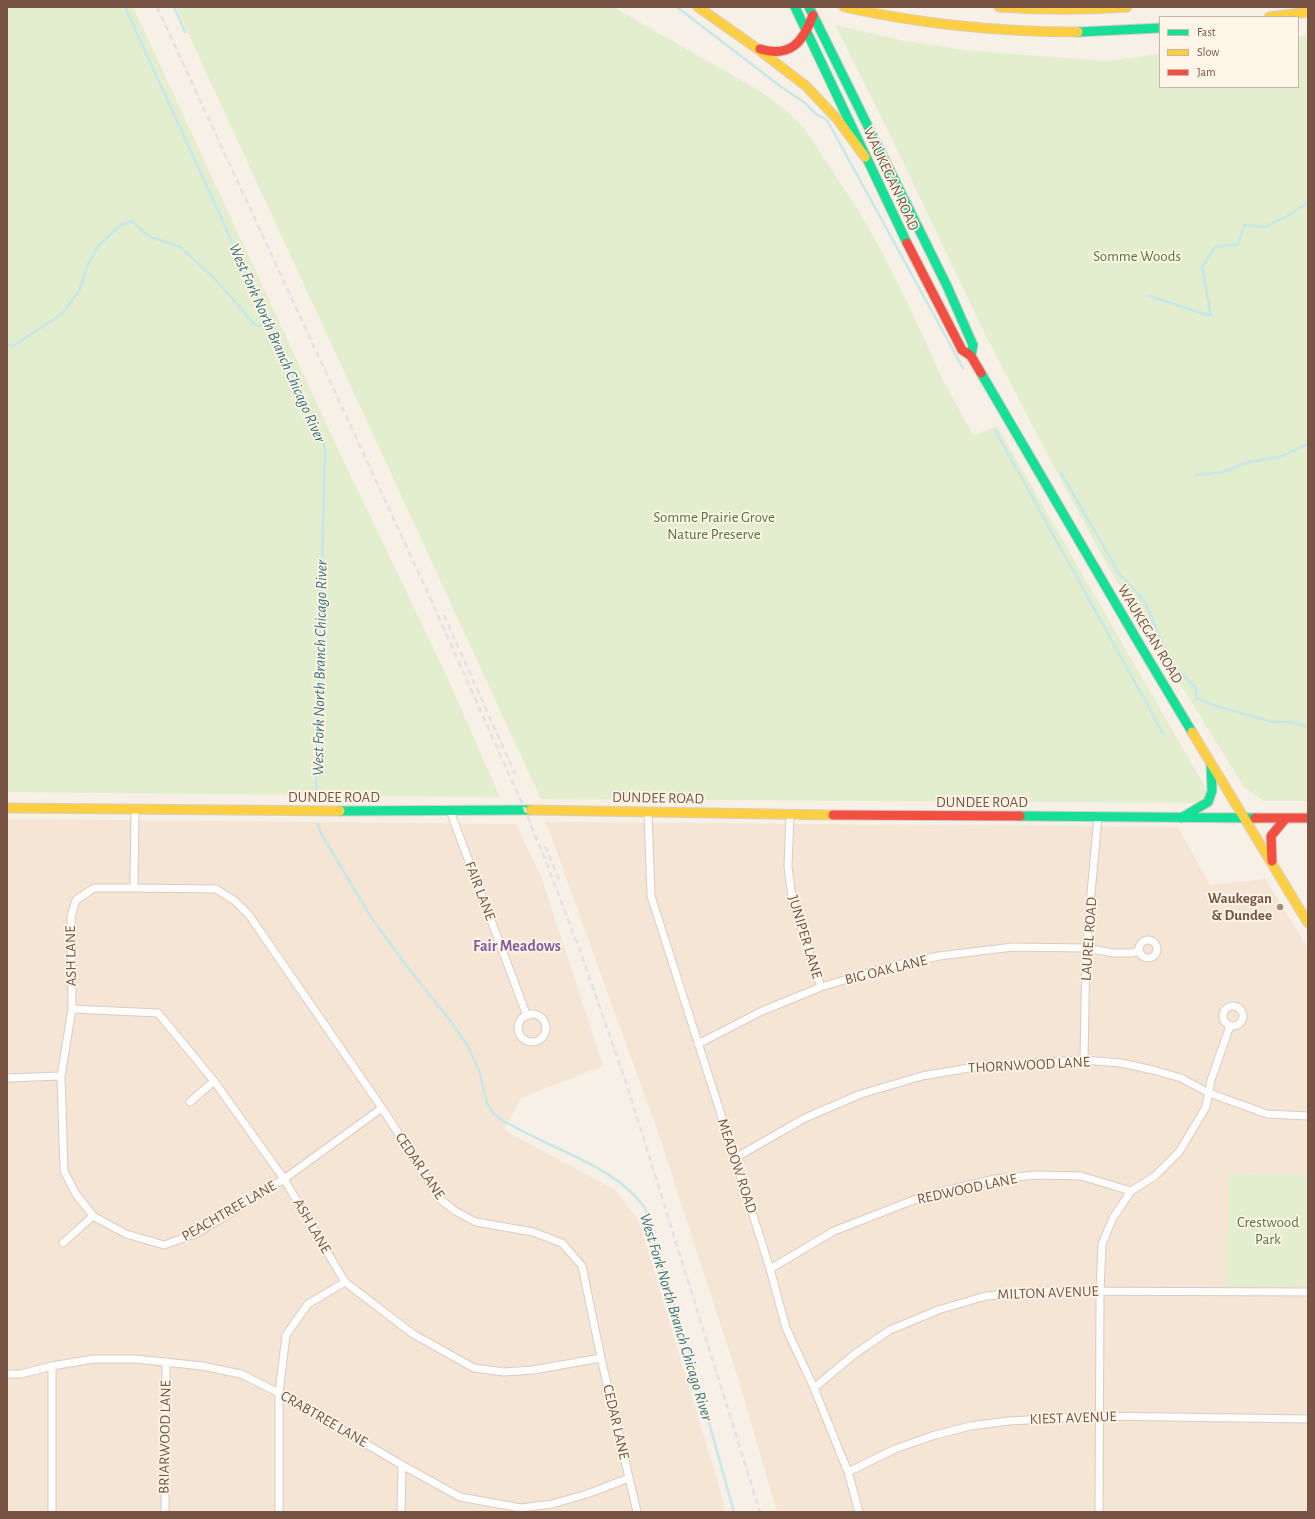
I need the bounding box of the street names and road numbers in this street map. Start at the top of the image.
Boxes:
street label: WAUKEGAN ROAD [859,124,923,234]
street label: WAUKEGAN ROAD [1113,581,1187,687]
street label: DUNDEE ROAD [288,788,380,806]
street label: DUNDEE ROAD [612,788,704,808]
street label: DUNDEE ROAD [936,793,1028,811]
street label: FAIR LANE [460,859,500,923]
street label: JUNIPER LANE [784,893,826,981]
street label: LAUREL ROAD [1077,896,1101,982]
street label: ASH LANE [61,925,81,987]
street label: BIG OAK LANE [843,951,929,989]
street label: THORNWOOD LANE [968,1053,1090,1077]
street label: MEADOW ROAD [713,1116,761,1216]
street label: CEDAR LANE [391,1129,449,1203]
street label: REDWOOD LANE [915,1170,1019,1208]
street label: PEACHTREE LANE [178,1177,280,1245]
street label: ASH LANE [289,1195,335,1257]
street label: MILTON AVENUE [997,1282,1099,1304]
street label: BRIARWOOD LANE [155,1380,175,1494]
street label: CEDAR LANE [599,1383,633,1461]
street label: CRABTREE LANE [277,1387,371,1451]
street label: KIEST AVENUE [1029,1407,1117,1429]

